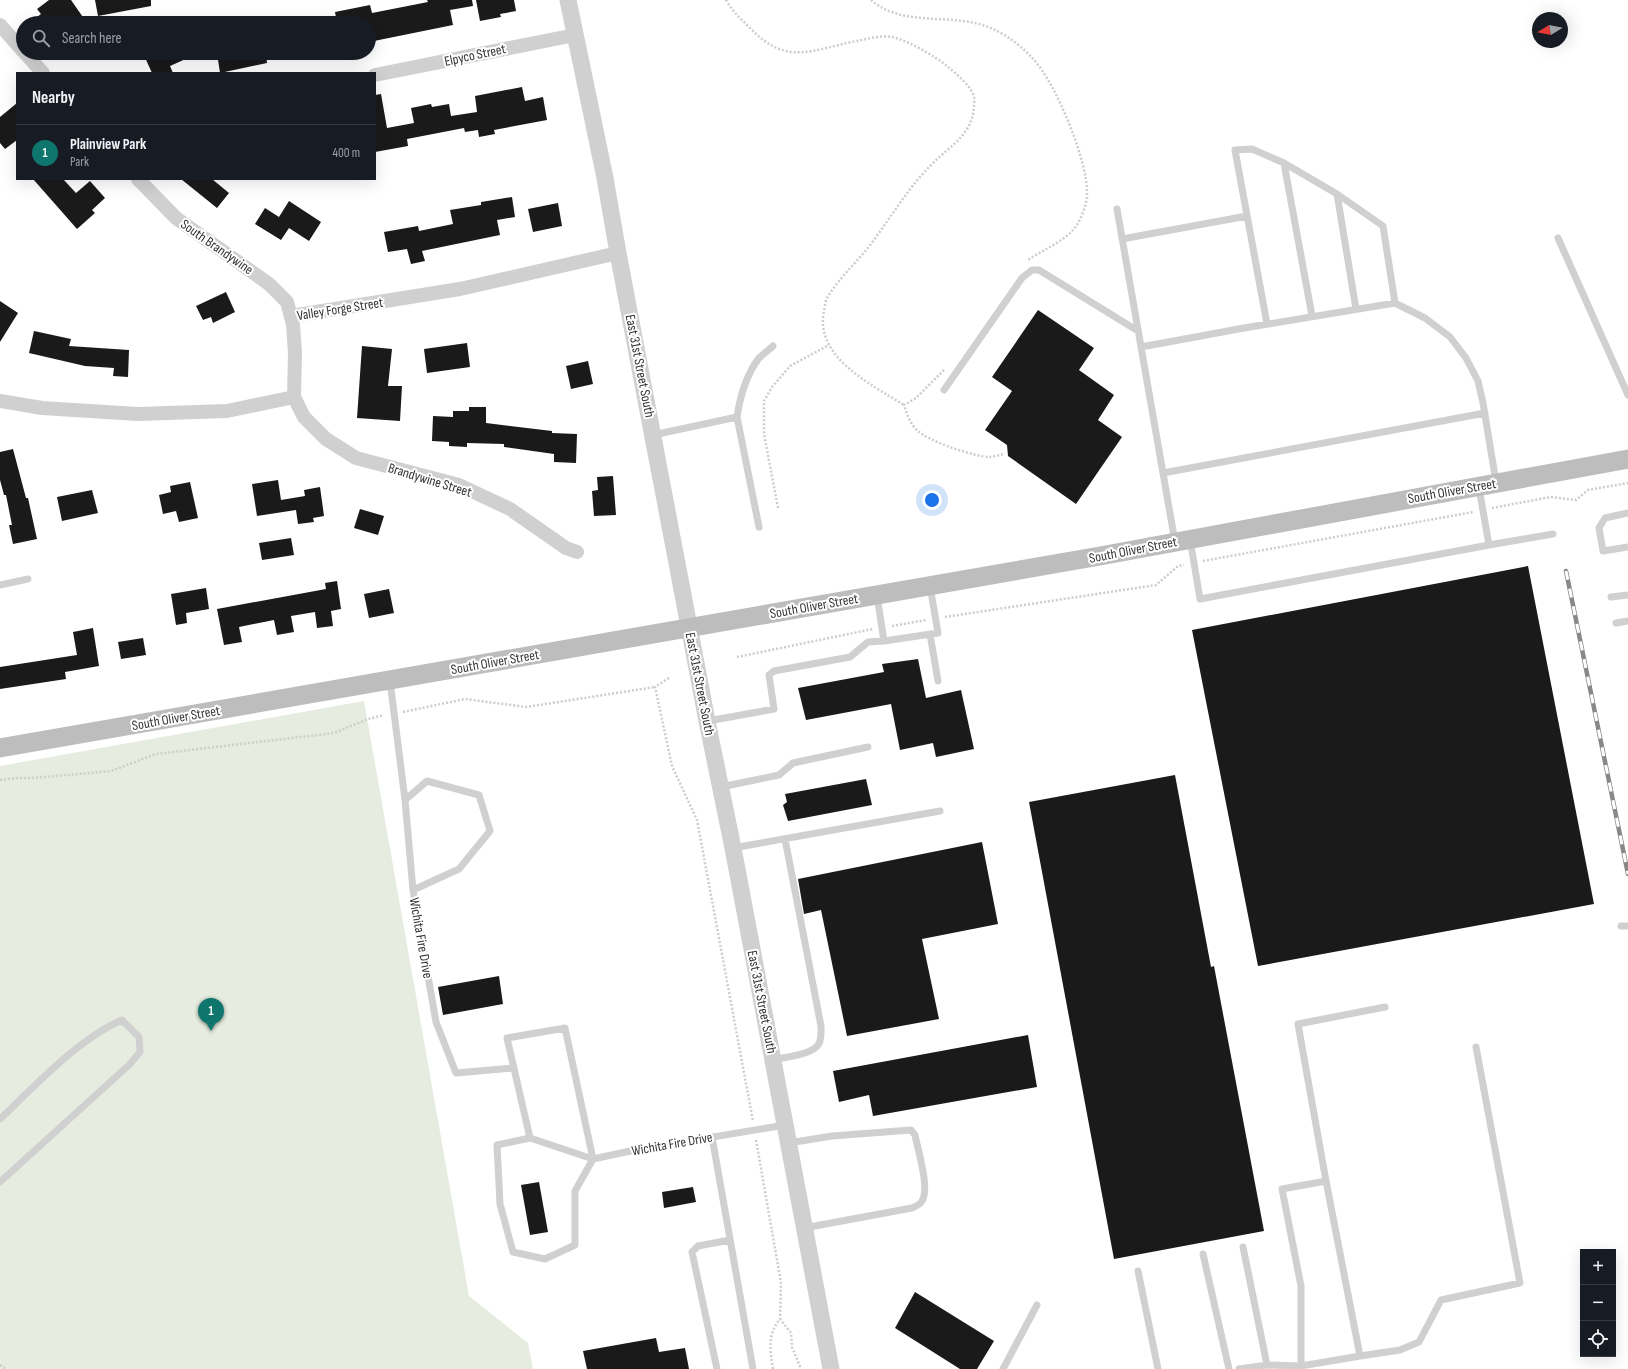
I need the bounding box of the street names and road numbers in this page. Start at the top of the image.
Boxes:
street label: Elpyco Street [443,40,507,70]
street label: South Brandywine [177,216,257,278]
street label: Valley Forge Street [296,294,384,324]
street label: East 31st Street South [622,313,658,419]
street label: Brandywine Street [386,459,474,501]
street label: South Oliver Street [1407,475,1497,507]
street label: South Oliver Street [1088,533,1178,567]
street label: South Oliver Street [769,590,859,622]
street label: East 31st Street South [682,631,718,737]
street label: South Oliver Street [450,646,540,678]
street label: South Oliver Street [131,702,221,734]
street label: Wichita Fire Drive [406,896,436,980]
street label: East 31st Street South [744,949,780,1055]
street label: Wichita Fire Drive [630,1129,714,1159]

